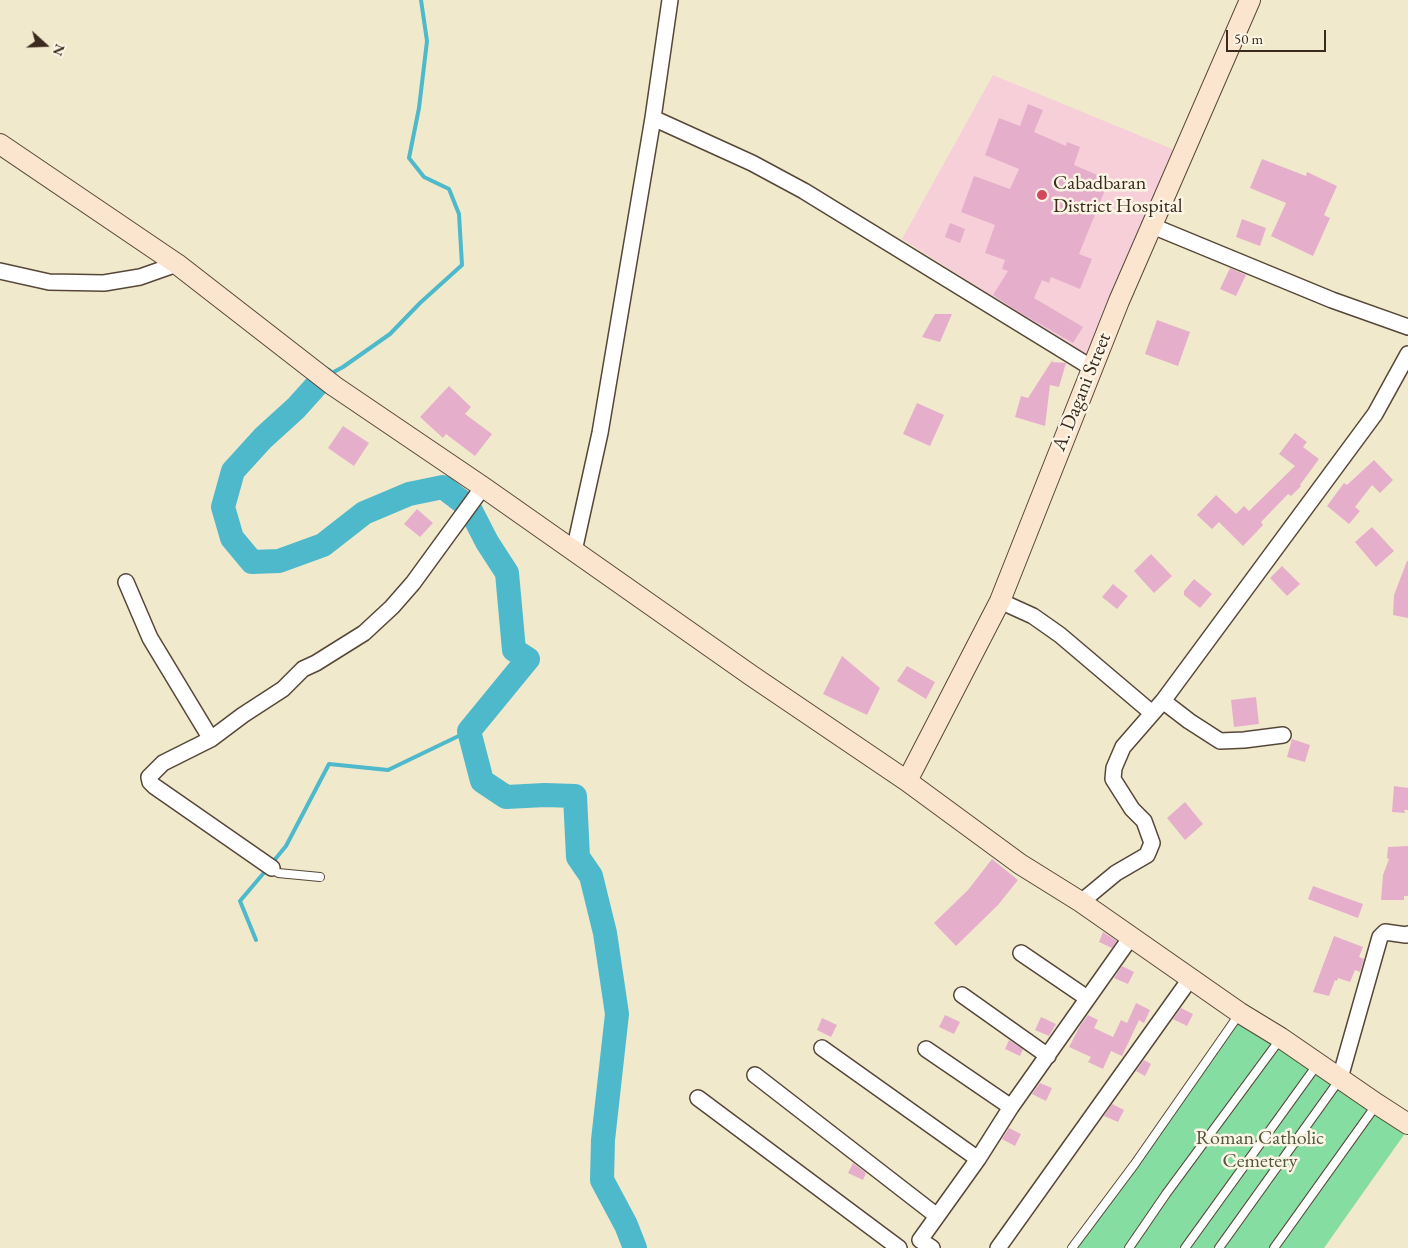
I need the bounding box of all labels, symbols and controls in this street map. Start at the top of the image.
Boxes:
north arrow [20,20,70,70]
scale bar [1228,20,1328,52]
text: 50 m [1234,29,1263,48]
text: N [49,42,69,59]
place label: Cabadbaran District Hospital [1053,172,1183,219]
marker: Cabadbaran District Hospital [1035,188,1049,202]
street label: A. Dagani Street [1047,329,1117,455]
park label: Roman Catholic Cemetery [1196,1127,1324,1174]

